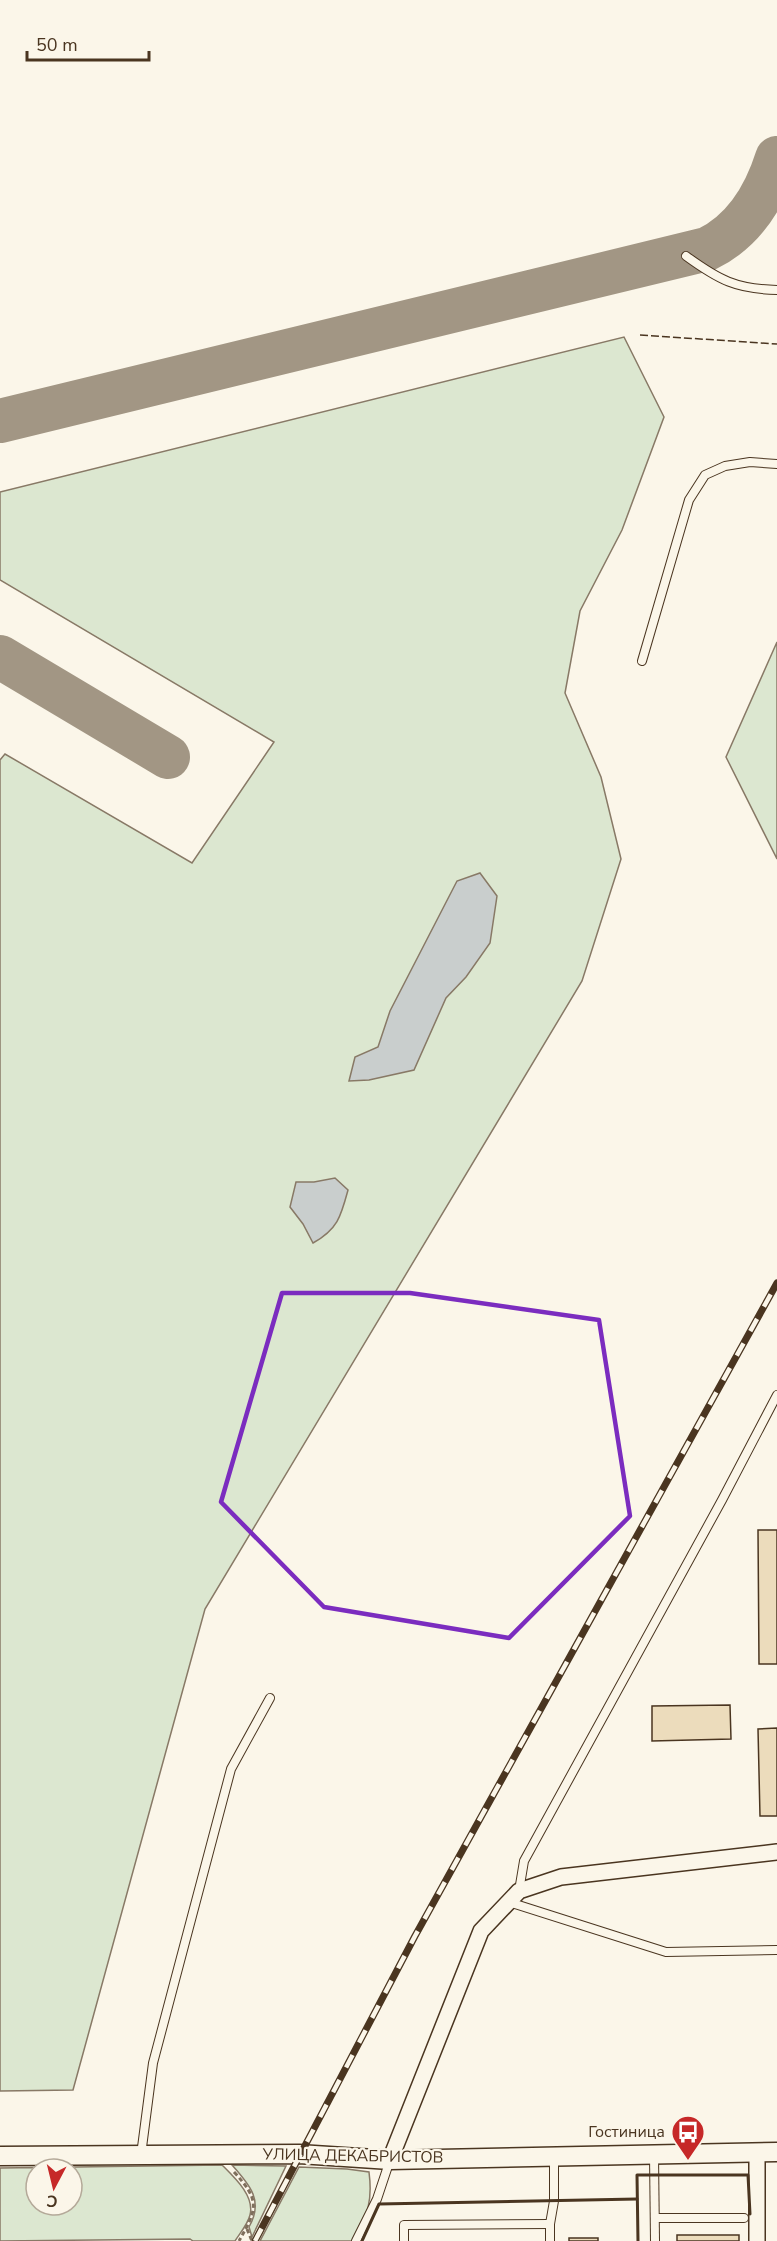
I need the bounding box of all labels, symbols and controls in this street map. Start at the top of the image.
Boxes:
scale bar [27,24,148,62]
text: 50 m [36,33,78,57]
bus stop icon: Гостиница [670,2114,706,2161]
place label: Гостиница [588,2121,665,2143]
street label: УЛИЦА ДЕКАБРИСТОВ [261,2143,444,2169]
north arrow [24,2157,84,2217]
text: С [45,2189,59,2212]

